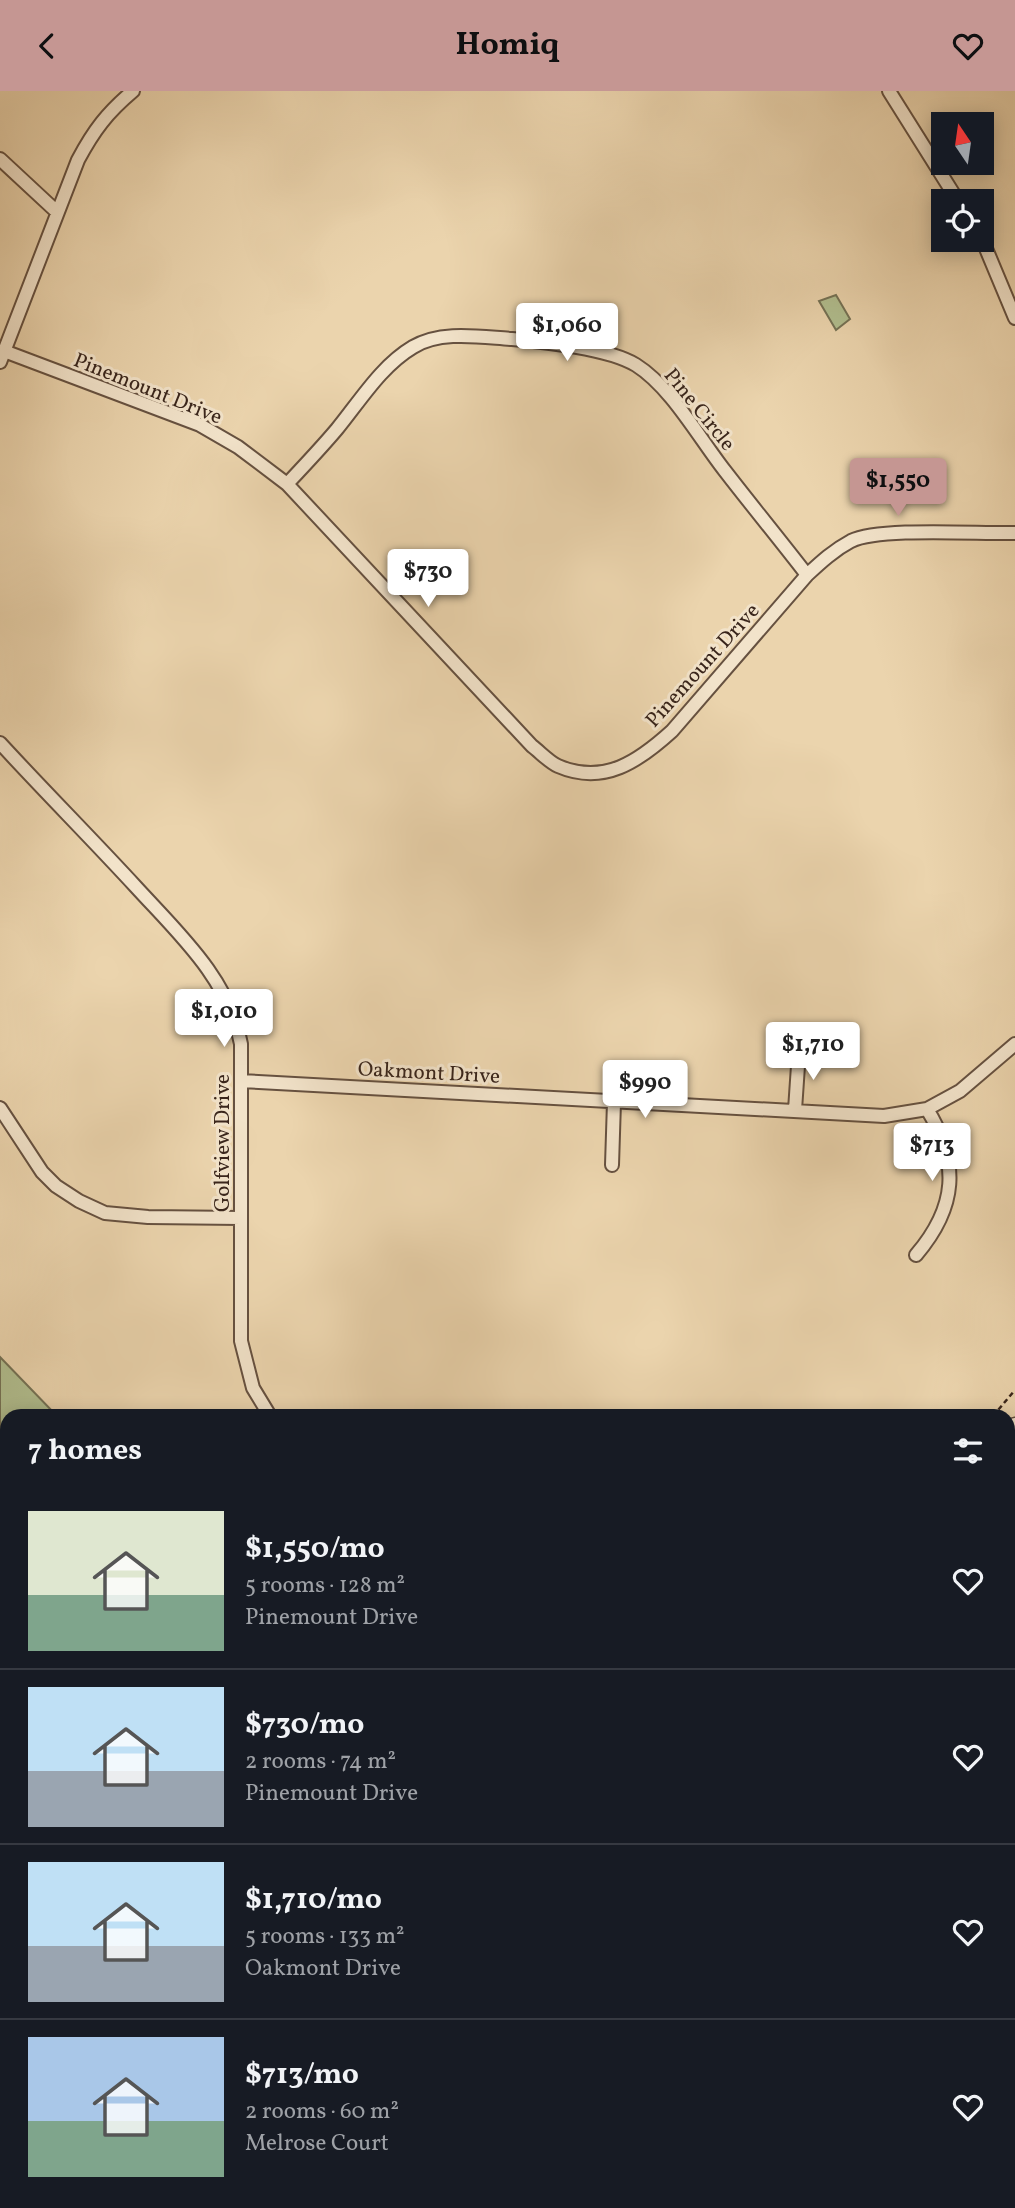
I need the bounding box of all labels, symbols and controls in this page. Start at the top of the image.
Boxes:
text: Homiq [456,24,559,68]
icon: back [28,27,66,65]
icon: heart [949,27,987,65]
north arrow [931,112,994,175]
map controls [931,112,994,252]
button: locate [931,189,994,252]
pin: $1,060 [510,303,624,363]
text: $1,060 [532,310,602,342]
street label: Pinemount Drive [69,346,226,432]
street label: Pine Circle [656,362,741,458]
pin: $1,550 [841,459,955,518]
text: $1,550 [866,465,930,497]
pin: $730 [387,549,469,609]
text: $730 [403,556,453,588]
street label: Pinemount Drive [639,598,767,734]
pin: $1,010 [167,989,281,1049]
text: $1,010 [191,996,257,1028]
pin: $1,710 [756,1023,870,1082]
text: $1,710 [782,1029,844,1061]
street label: Oakmont Drive [357,1055,501,1092]
pin: $990 [604,1061,686,1120]
text: $990 [619,1067,671,1099]
street label: Golfview Drive [209,1074,238,1212]
pin: $713 [891,1123,973,1183]
text: $713 [910,1130,954,1162]
text: 7 homes [28,1430,142,1472]
icon: filters [949,1432,987,1470]
text: $1,550/mo [245,1528,385,1570]
icon: home [84,1539,168,1623]
icon: heart [949,1562,987,1600]
text: 5 rooms · 128 m² [245,1570,405,1602]
text: Pinemount Drive [245,1602,418,1634]
text: $730/mo [245,1704,364,1746]
icon: home [84,1715,168,1799]
icon: heart [949,1738,987,1776]
text: 2 rooms · 74 m² [245,1746,396,1778]
text: Pinemount Drive [245,1778,418,1810]
text: $1,710/mo [245,1879,382,1921]
icon: home [84,1890,168,1974]
icon: heart [949,1913,987,1951]
text: 5 rooms · 133 m² [245,1921,405,1953]
text: Oakmont Drive [245,1953,401,1985]
text: $713/mo [245,2054,359,2096]
icon: home [84,2065,168,2149]
icon: heart [949,2088,987,2126]
text: 2 rooms · 60 m² [245,2096,399,2128]
text: Melrose Court [245,2128,389,2160]

